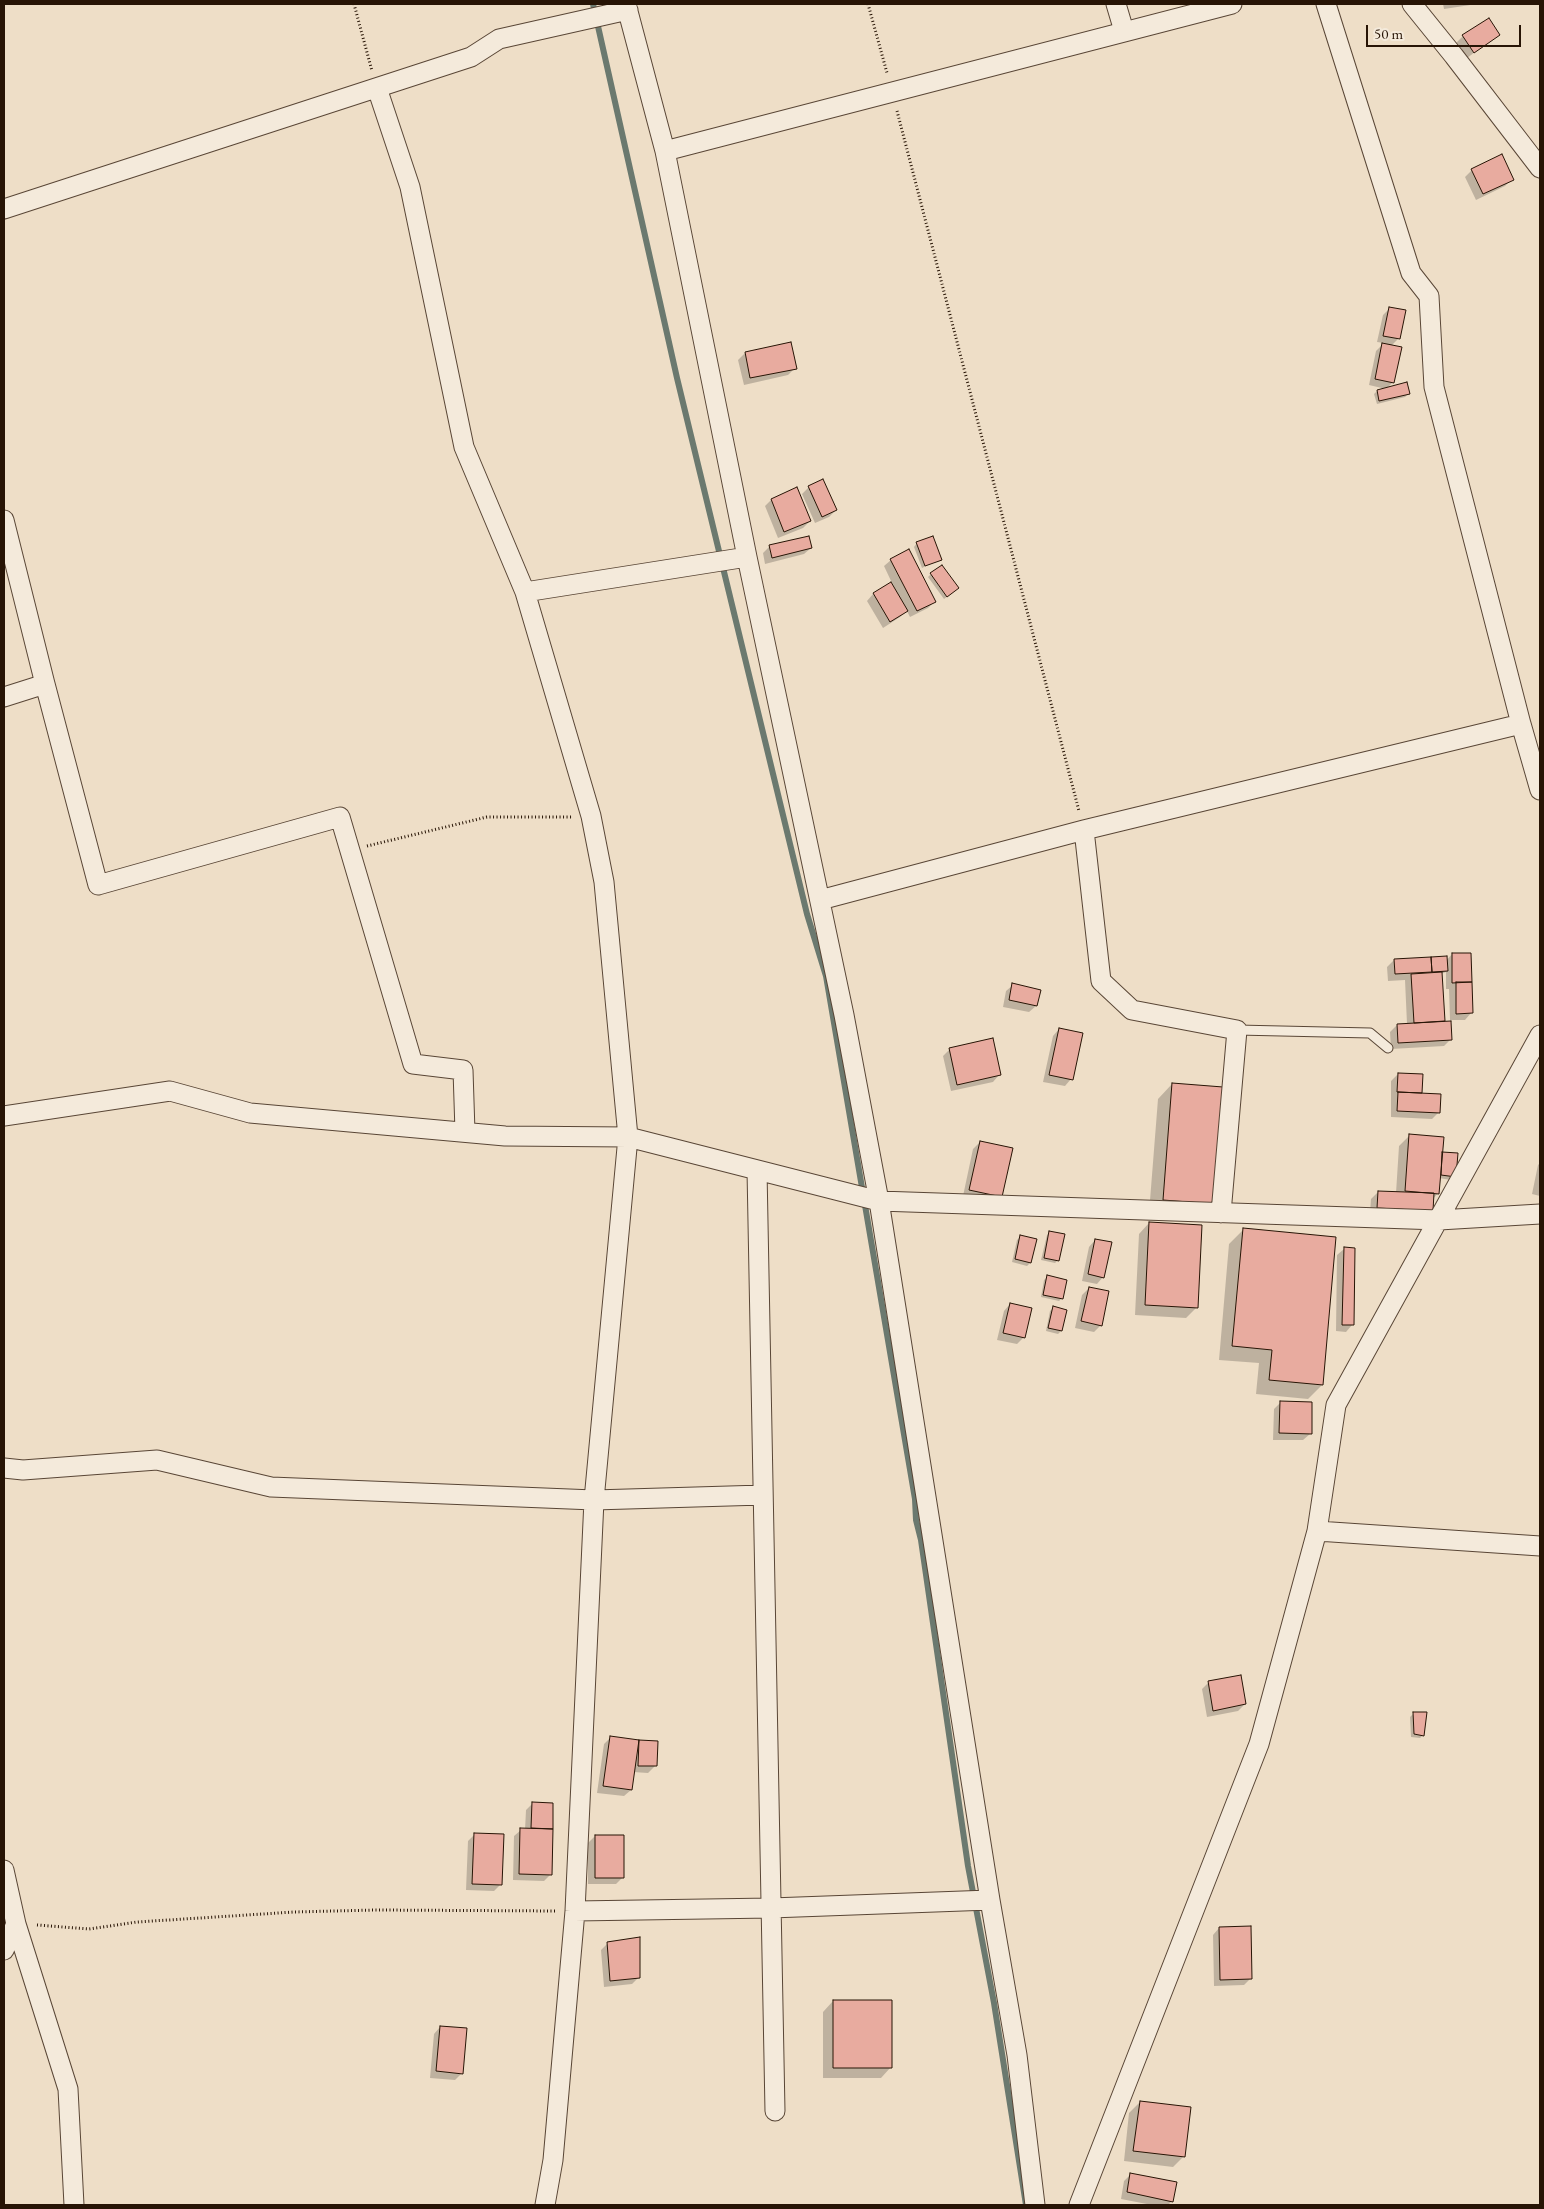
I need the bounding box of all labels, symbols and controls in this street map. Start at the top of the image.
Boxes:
scale bar [1369,15,1524,47]
text: 50 m [1374,24,1403,43]

